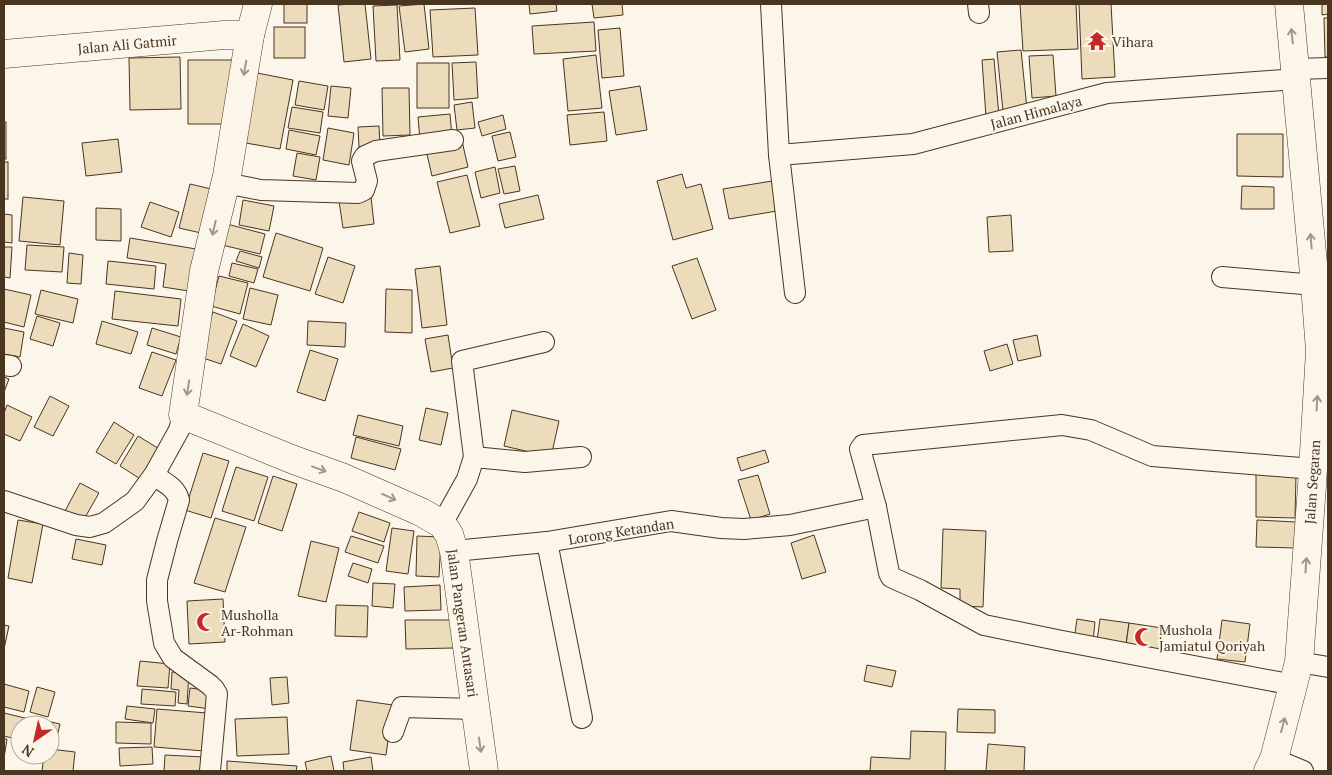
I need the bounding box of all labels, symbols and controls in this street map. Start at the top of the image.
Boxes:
one-way arrow [1287,29,1297,45]
street label: Jalan Ali Gatmir [77,30,178,58]
temple icon: Vihara [1086,30,1108,52]
place label: Vihara [1112,32,1154,51]
one-way arrow [239,60,249,76]
street label: Jalan Himalaya [988,91,1084,133]
one-way arrow [209,219,218,235]
one-way arrow [1306,233,1316,249]
one-way arrow [182,380,192,396]
one-way arrow [1313,395,1322,411]
street label: Jalan Segaran [1300,438,1324,525]
one-way arrow [311,465,327,474]
one-way arrow [381,493,396,503]
street label: Lorong Ketandan [567,513,676,549]
street label: Jalan Pangeran Antasari [443,548,483,698]
one-way arrow [1302,557,1311,573]
place label: Musholla Ar-Rohman [221,605,294,640]
mosque icon: Musholla Ar-Rohman [195,611,217,633]
place label: Mushola Jamiatul Qoriyah [1159,620,1265,655]
mosque icon: Mushola Jamiatul Qoriyah [1133,626,1155,648]
north arrow [10,715,60,765]
one-way arrow [1279,718,1288,734]
one-way arrow [475,737,485,753]
text: N [17,740,37,762]

